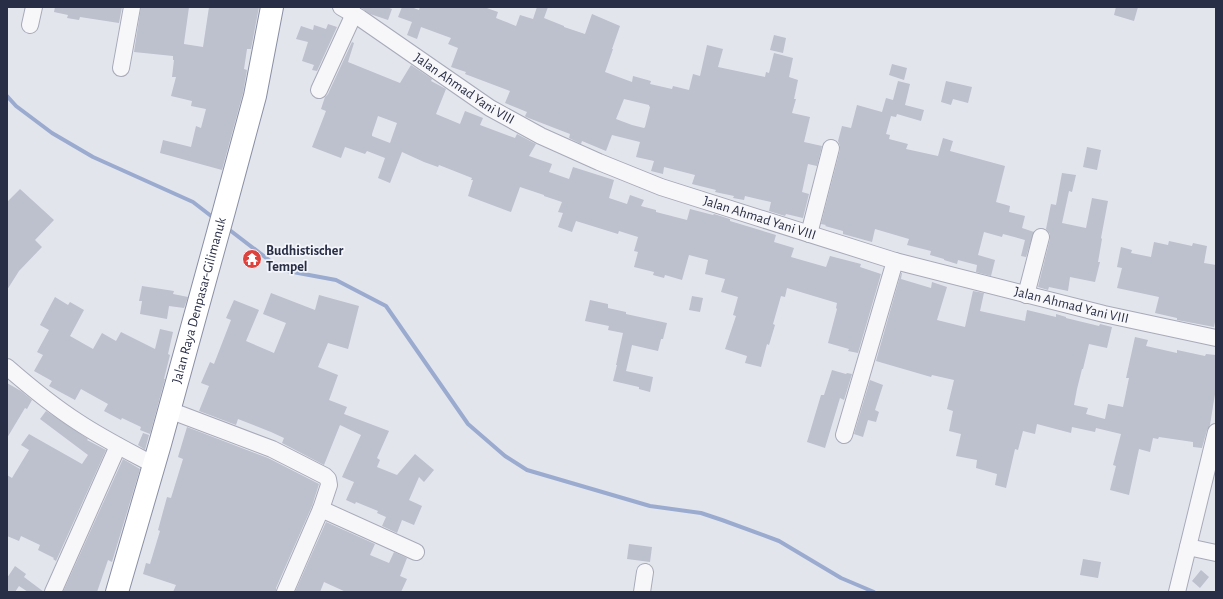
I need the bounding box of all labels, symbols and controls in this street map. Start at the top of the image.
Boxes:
street label: Jalan Ahmad Yani VIII [411,51,517,127]
street label: Jalan Ahmad Yani VIII [701,194,818,243]
street label: Jalan Raya Denpasar-Gilimanuk [170,215,229,385]
place label: Budhistischer Tempel [266,244,343,274]
temple icon: Budhistischer Tempel [241,248,263,270]
street label: Jalan Ahmad Yani VIII [1013,285,1130,326]

